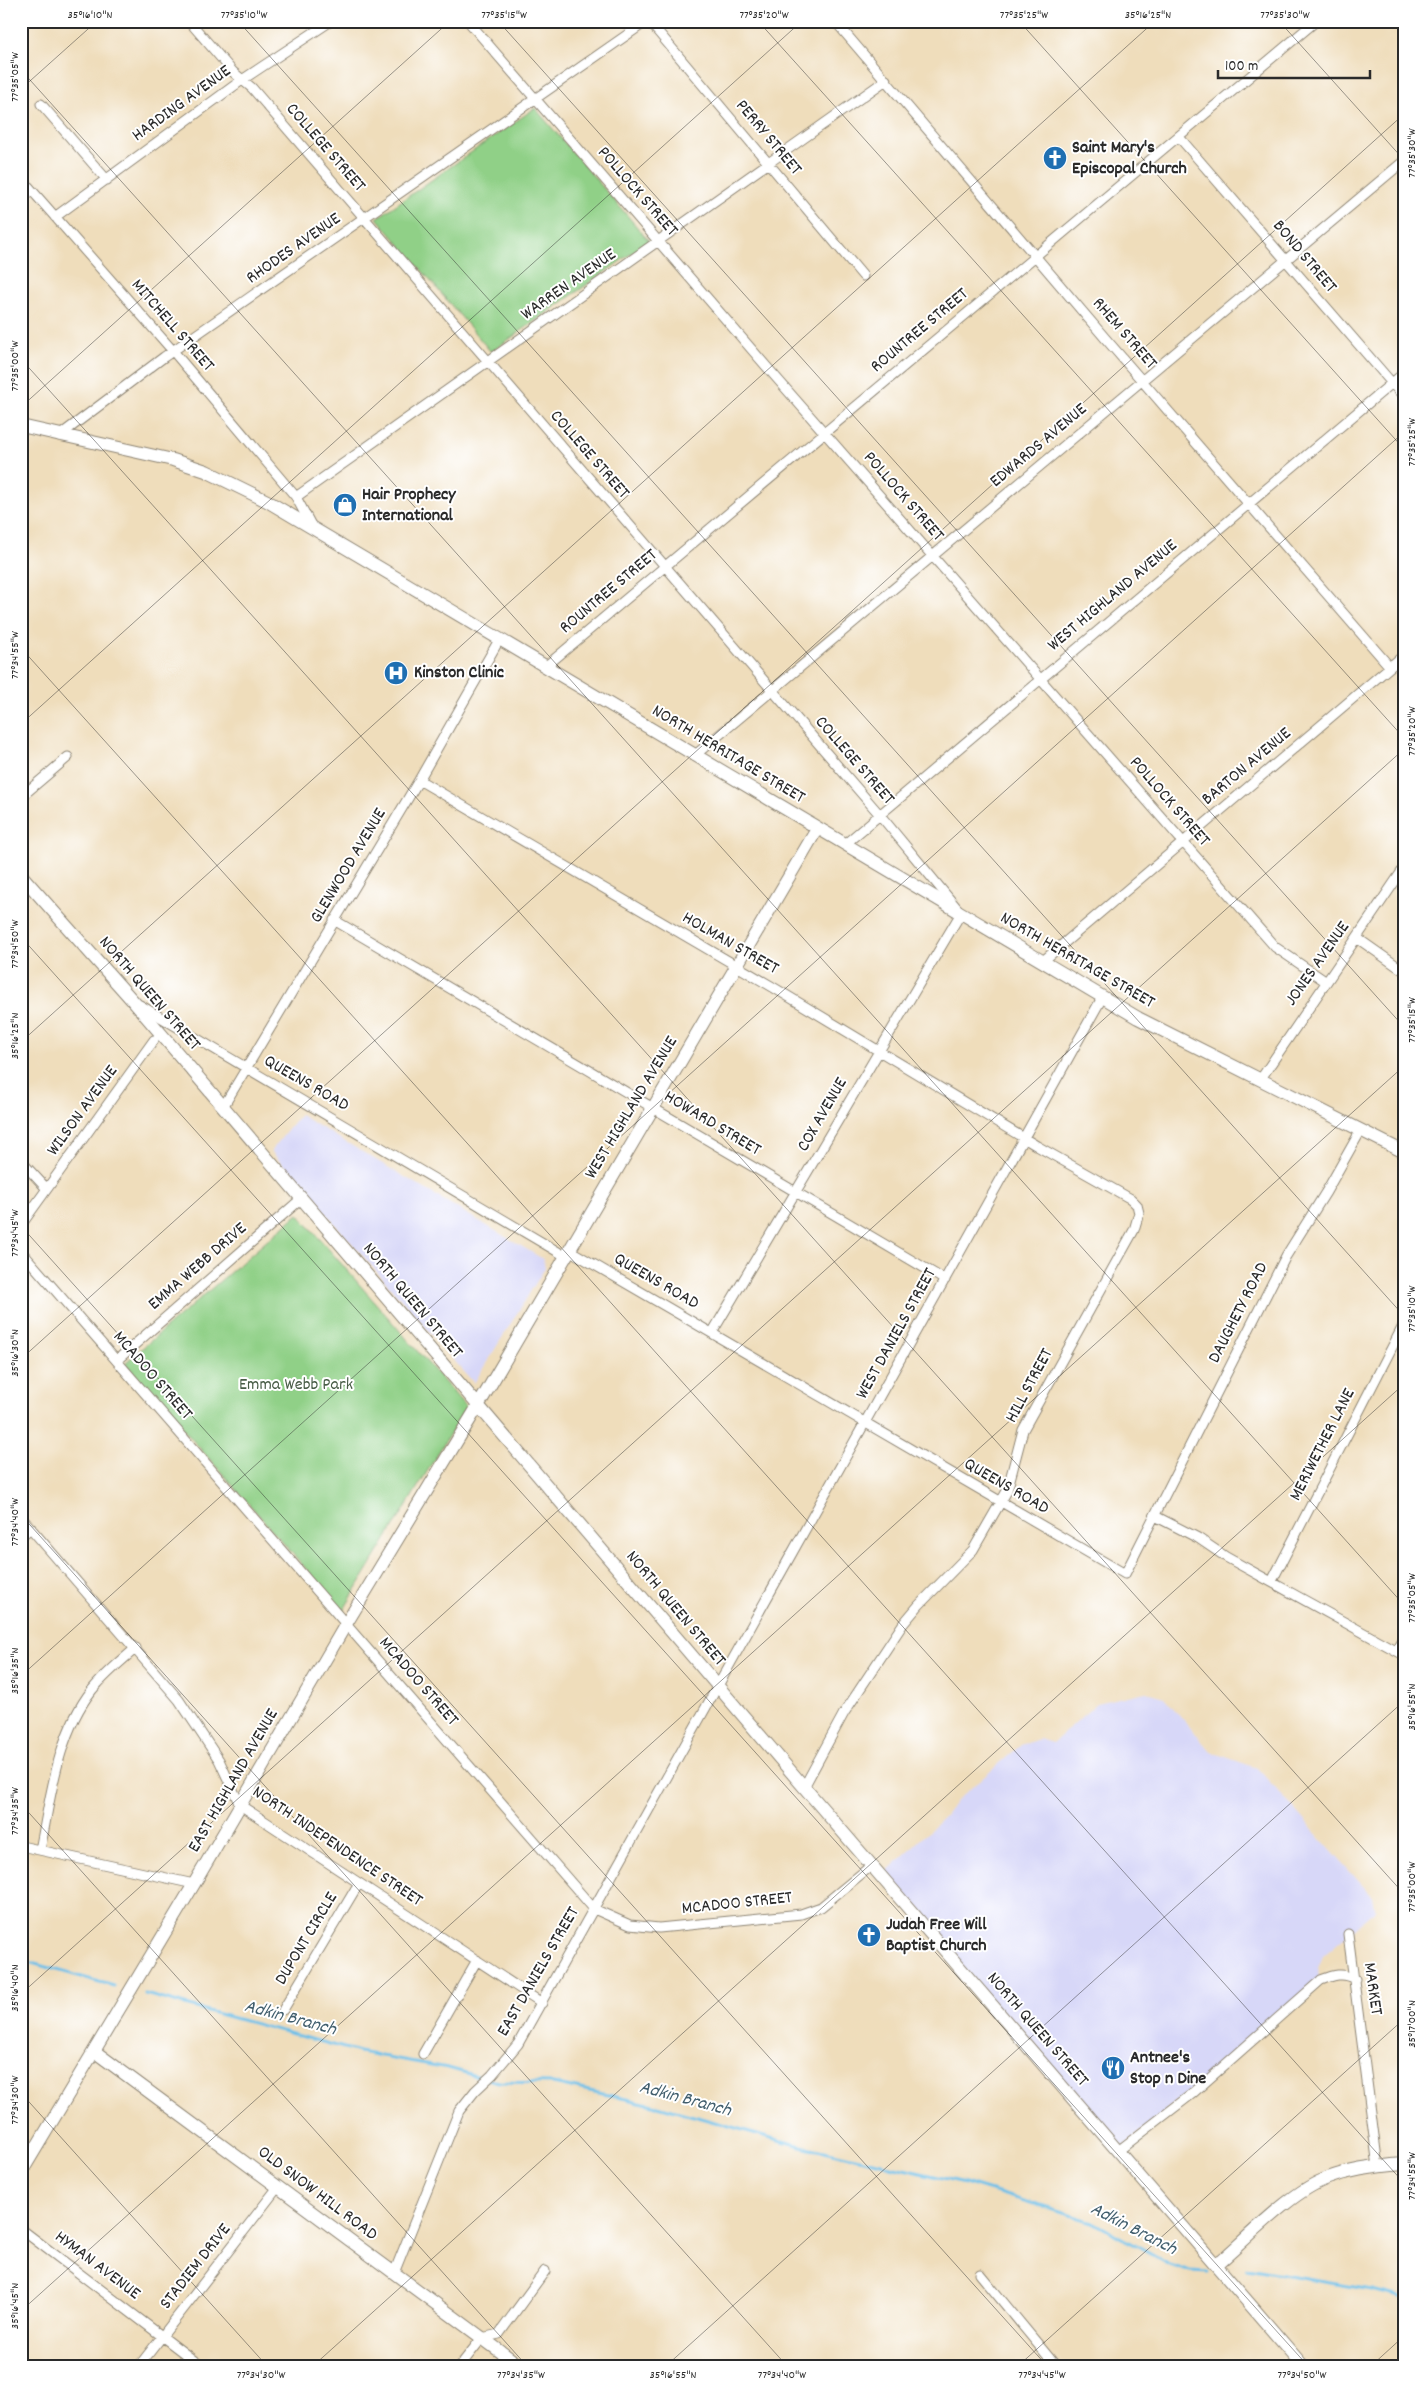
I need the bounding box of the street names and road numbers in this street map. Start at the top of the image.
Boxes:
street label: HARDING AVENUE [127,59,237,149]
street label: PERRY STREET [729,95,807,181]
street label: COLLEGE STREET [279,98,371,198]
street label: POLLOCK STREET [591,141,683,243]
street label: RHODES AVENUE [242,207,346,291]
street label: BOND STREET [1266,215,1342,299]
street label: WARREN AVENUE [516,243,622,327]
street label: MITCHELL STREET [125,274,219,378]
street label: ROUNTREE STREET [866,283,974,379]
street label: RHEM STREET [1086,292,1162,376]
street label: EDWARDS AVENUE [985,398,1093,494]
street label: COLLEGE STREET [543,405,635,505]
street label: POLLOCK STREET [857,446,949,548]
street label: WEST HIGHLAND AVENUE [1043,534,1183,658]
street label: ROUNTREE STREET [555,544,663,640]
street label: NORTH HERRITAGE STREET [647,699,809,811]
street label: COLLEGE STREET [808,711,900,811]
street label: BARTON AVENUE [1197,722,1297,812]
street label: POLLOCK STREET [1123,751,1215,853]
street label: GLENWOOD AVENUE [305,804,393,928]
street label: HOLMAN STREET [677,906,783,982]
street label: NORTH HERRITAGE STREET [995,906,1159,1016]
street label: JONES AVENUE [1280,917,1356,1011]
street label: NORTH QUEEN STREET [92,931,206,1057]
street label: WEST HIGHLAND AVENUE [579,1032,685,1184]
street label: QUEENS ROAD [259,1050,353,1118]
street label: WILSON AVENUE [41,1060,125,1162]
street label: COX AVENUE [792,1073,854,1157]
street label: HOWARD STREET [659,1085,765,1163]
street label: EMMA WEBB DRIVE [143,1217,253,1317]
street label: NORTH QUEEN STREET [356,1238,468,1364]
street label: QUEENS ROAD [609,1248,703,1316]
street label: DAUGHETY ROAD [1203,1258,1275,1368]
street label: WEST DANIELS STREET [851,1264,943,1404]
street label: MCADOO STREET [106,1326,198,1426]
street label: HILL STREET [1000,1344,1060,1428]
street label: MERIWETHER LANE [1284,1384,1362,1506]
street label: QUEENS ROAD [959,1453,1053,1521]
street label: NORTH QUEEN STREET [619,1546,731,1672]
street label: MCADOO STREET [372,1632,464,1732]
street label: EAST HIGHLAND AVENUE [183,1704,285,1858]
street label: NORTH INDEPENDENCE STREET [247,1781,427,1913]
street label: MCADOO STREET [681,1886,793,1922]
street label: DUPONT CIRCLE [269,1888,345,1990]
street label: EAST DANIELS STREET [492,1903,586,2041]
street label: MARKET [1356,1961,1388,2017]
street label: NORTH QUEEN STREET [980,1967,1094,2093]
street label: OLD SNOW HILL ROAD [252,2141,382,2247]
street label: STADIEM DRIVE [154,2219,238,2315]
street label: HYMAN AVENUE [49,2225,145,2307]

